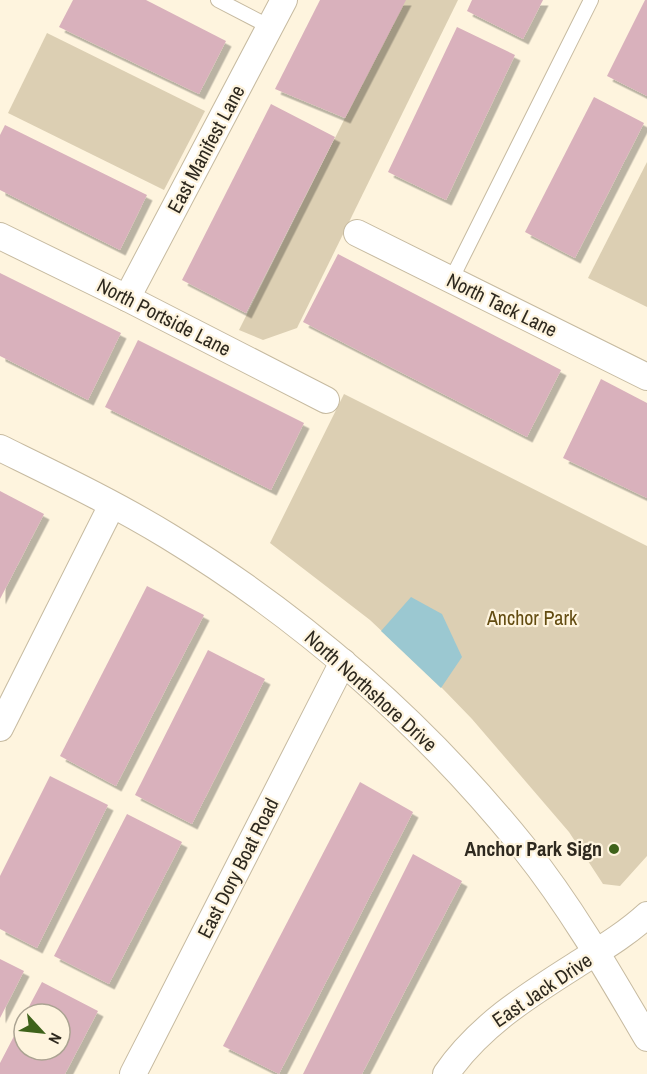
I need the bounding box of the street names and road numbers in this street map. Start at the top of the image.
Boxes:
street label: East Manifest Lane [160,80,251,217]
street label: North Tack Lane [443,266,562,343]
street label: North Portside Lane [93,271,236,362]
street label: North Northshore Drive [299,624,443,757]
street label: East Dory Boat Road [191,793,285,943]
street label: East Jack Drive [487,946,597,1033]

